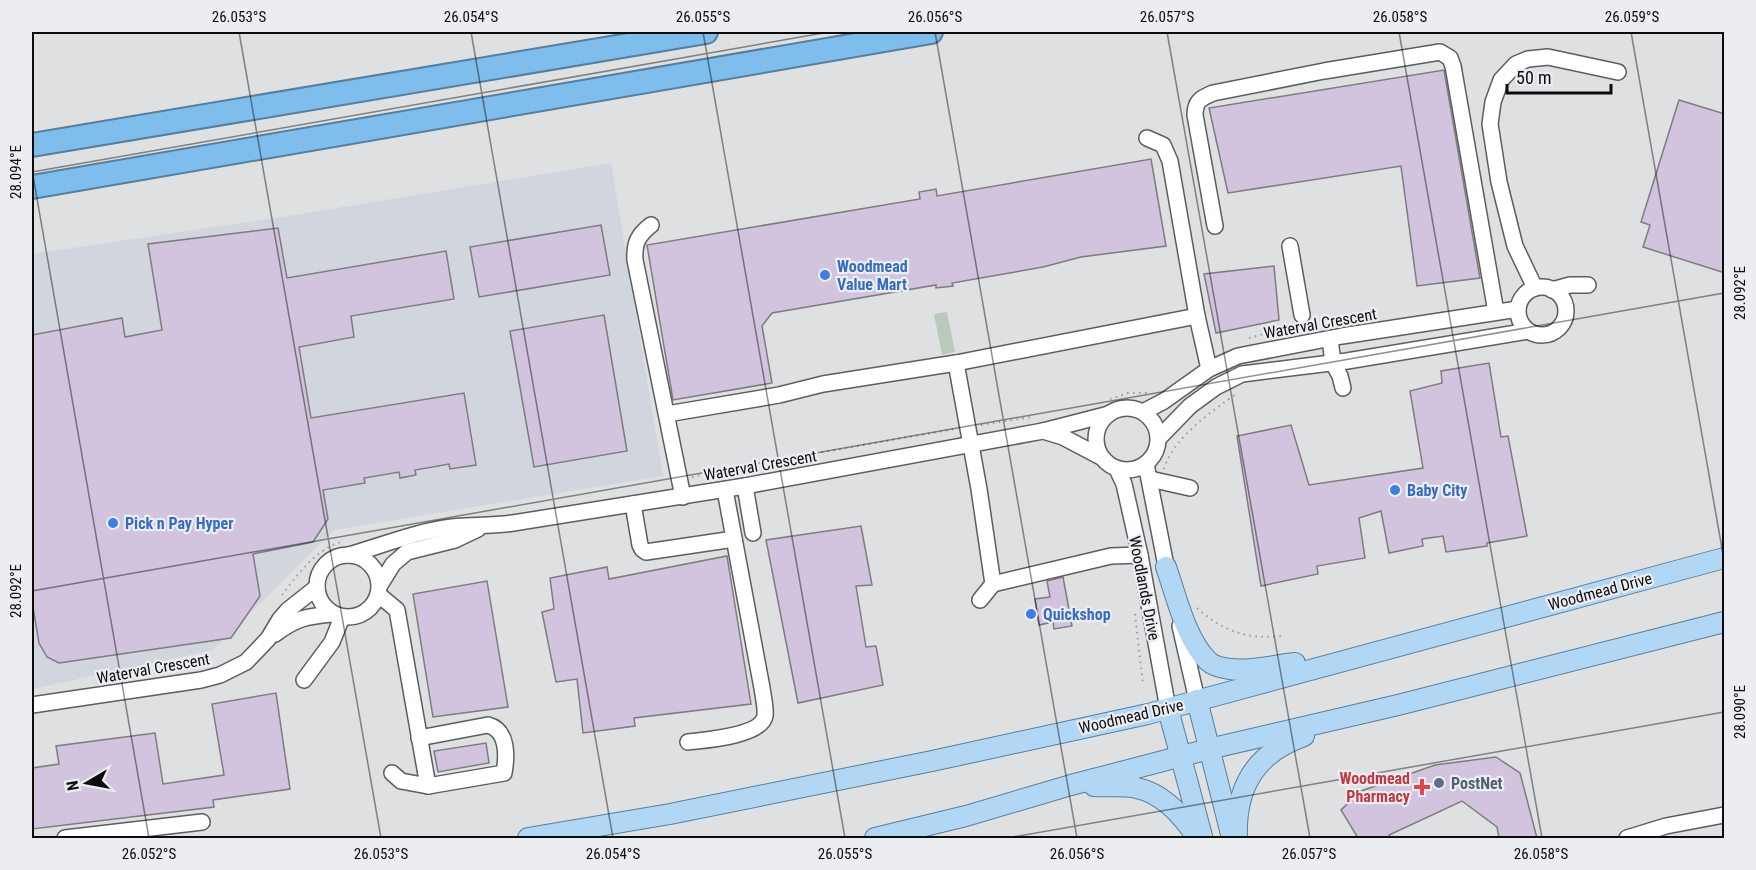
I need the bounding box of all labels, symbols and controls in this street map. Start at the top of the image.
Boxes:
text: 26.053°S [212,8,266,26]
text: 26.054°S [444,8,498,26]
text: 26.055°S [676,8,730,26]
text: 26.056°S [908,8,962,26]
text: 26.057°S [1140,8,1194,26]
text: 26.058°S [1373,8,1427,26]
text: 26.059°S [1605,8,1659,26]
scale bar [1507,57,1610,95]
text: 50 m [1516,67,1551,88]
text: 28.094°E [7,145,25,199]
place label: Woodmead Value Mart [837,257,908,294]
text: 28.092°E [1731,266,1749,320]
marker: Woodmead Value Mart [818,268,832,282]
street label: Waterval Crescent [1262,304,1378,343]
street label: Waterval Crescent [702,446,818,485]
place label: Baby City [1407,481,1467,500]
marker: Baby City [1388,483,1402,497]
place label: Pick n Pay Hyper [125,514,233,533]
marker: Pick n Pay Hyper [106,516,120,530]
street label: Woodlands Drive [1125,534,1164,642]
text: 28.092°E [7,564,25,618]
street label: Woodmead Drive [1546,569,1654,614]
place label: Quickshop [1043,605,1111,624]
marker: Quickshop [1024,607,1038,621]
street label: Waterval Crescent [95,649,211,688]
text: 28.090°E [1731,685,1749,739]
street label: Woodmead Drive [1077,695,1185,738]
north arrow [57,753,117,813]
place label: Woodmead Pharmacy [1339,769,1410,806]
place label: PostNet [1451,774,1503,793]
marker: PostNet [1432,776,1446,790]
text: N [63,779,83,792]
marker: Woodmead Pharmacy [1415,780,1429,794]
text: 26.052°S [122,845,176,863]
text: 26.053°S [354,845,408,863]
text: 26.054°S [586,845,640,863]
text: 26.055°S [818,845,872,863]
text: 26.056°S [1050,845,1104,863]
text: 26.057°S [1282,845,1336,863]
text: 26.058°S [1514,845,1568,863]

